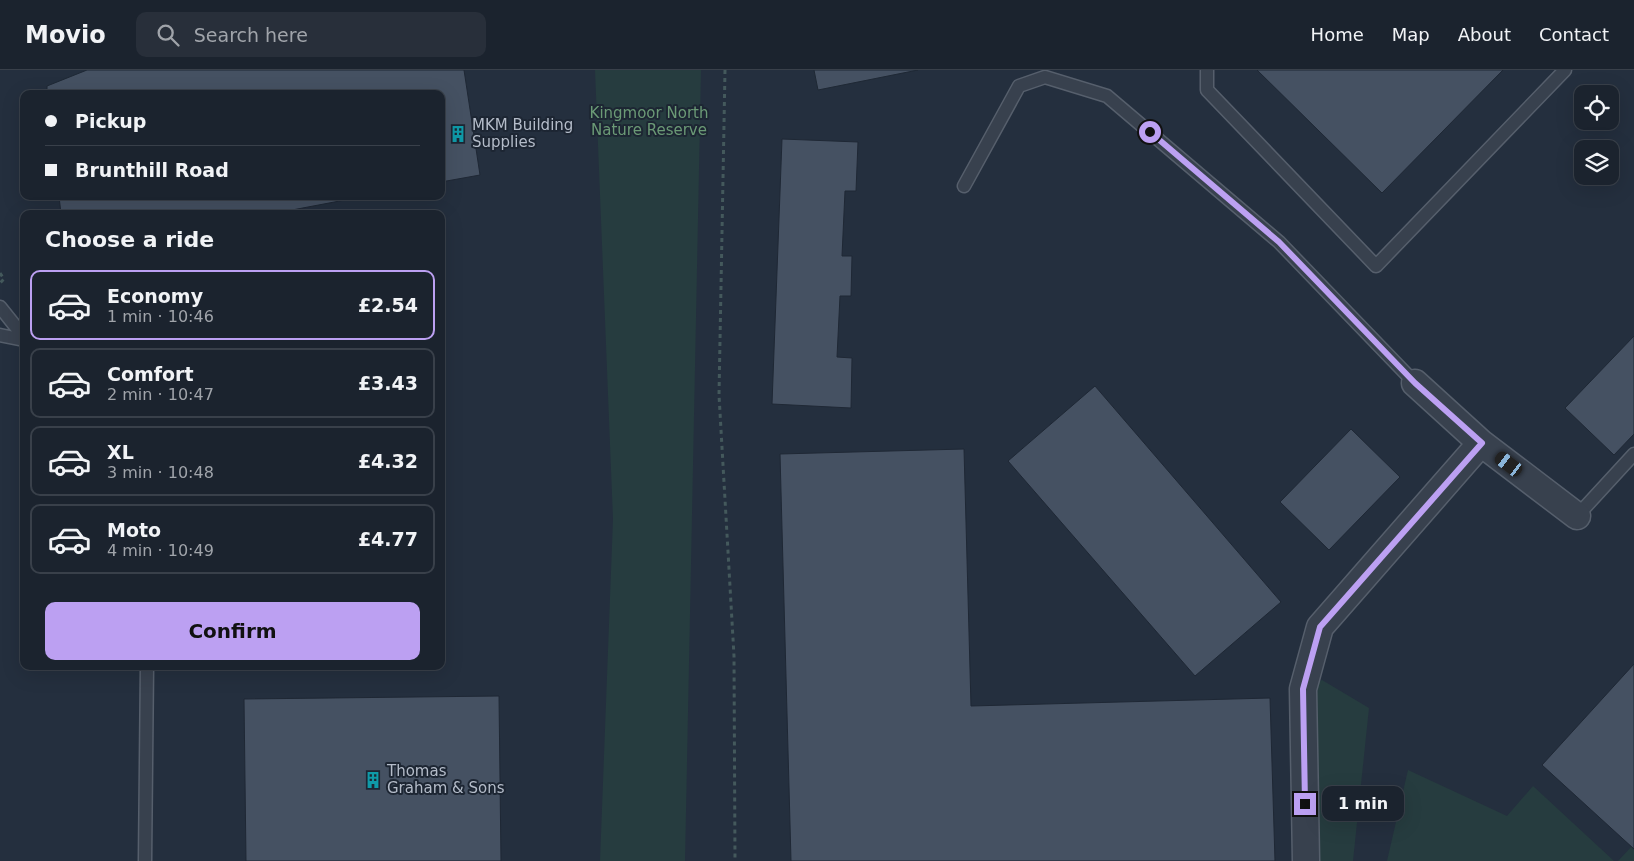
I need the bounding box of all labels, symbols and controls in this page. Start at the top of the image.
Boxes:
search box [136,12,486,57]
text: Movio [25,21,106,49]
icon: search [154,21,182,49]
text: Search here [194,24,308,46]
text: Home [1311,24,1364,45]
text: Map [1392,24,1430,45]
text: About [1458,24,1511,45]
text: Contact [1539,24,1609,45]
map controls [1574,85,1619,185]
button: locate [1574,85,1619,130]
park label: Kingmoor North Nature Reserve [590,104,708,139]
text: Pickup [75,110,146,132]
place label: MKM Building Supplies [472,116,573,151]
route start [1139,121,1161,143]
building icon: MKM Building Supplies [448,124,468,144]
button: layers [1574,140,1619,185]
text: Brunthill Road [75,159,229,181]
text: Choose a ride [45,227,214,252]
icon: car [47,283,92,328]
text: Economy [107,285,203,307]
text: £2.54 [358,294,418,316]
text: 1 min · 10:46 [107,307,214,326]
icon: car [47,361,92,406]
text: Comfort [107,363,194,385]
text: £3.43 [358,372,418,394]
text: 2 min · 10:47 [107,385,214,404]
icon: car [47,439,92,484]
text: XL [107,441,134,463]
car [1492,449,1525,479]
text: £4.32 [358,450,418,472]
text: 3 min · 10:48 [107,463,214,482]
icon: car [47,517,92,562]
text: Moto [107,519,161,541]
text: £4.77 [358,528,418,550]
text: 4 min · 10:49 [107,541,214,560]
button: Confirm [45,602,420,660]
place label: Thomas Graham & Sons [386,762,505,797]
building icon: Thomas Graham & Sons [363,770,383,790]
callout: 1 min [1322,786,1405,822]
route end [1294,793,1316,815]
text: 1 min [1338,794,1388,813]

